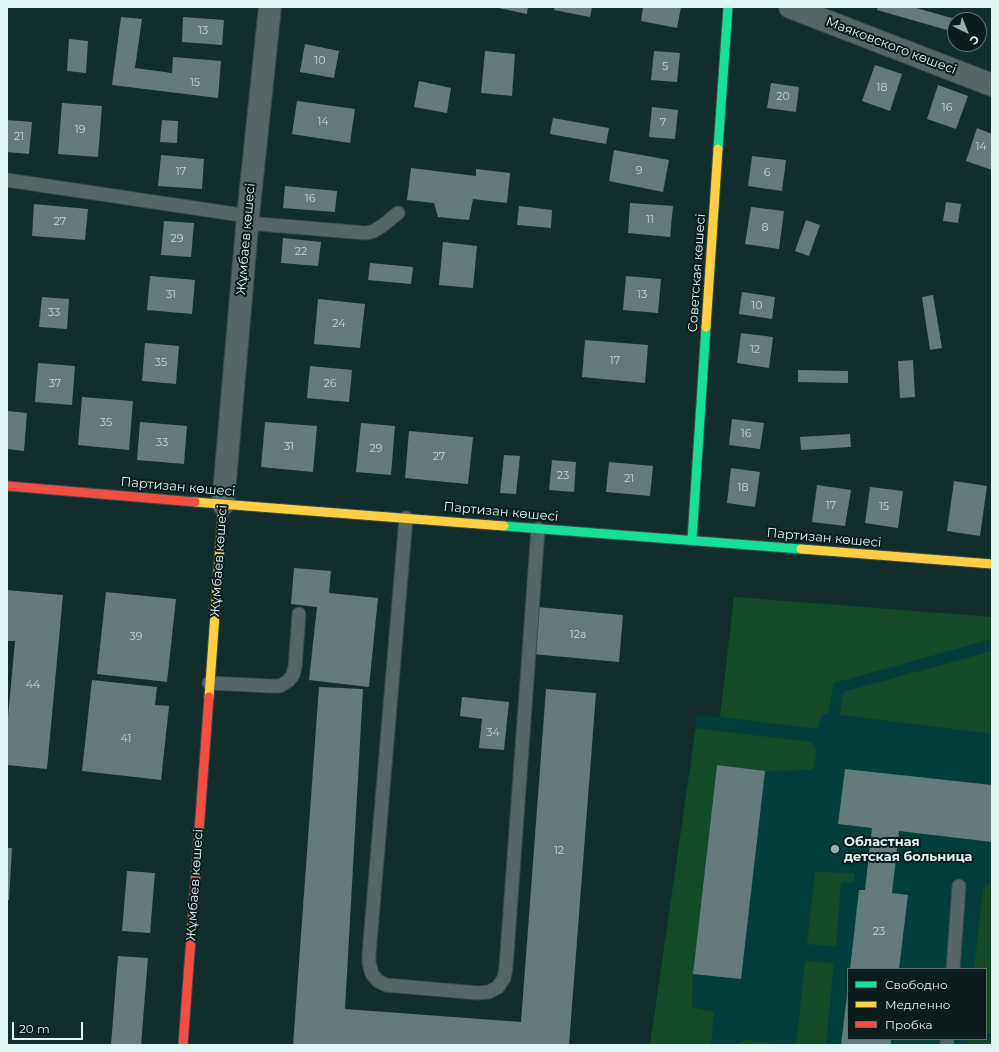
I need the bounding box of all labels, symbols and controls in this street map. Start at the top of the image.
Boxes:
north arrow [947,12,987,52]
street label: Маяковского көшесі [824,14,958,78]
house number: 13 [198,24,208,38]
text: С [967,32,982,48]
house number: 10 [314,54,326,68]
house number: 5 [662,60,668,74]
house number: 15 [190,76,200,90]
house number: 18 [877,81,887,95]
house number: 20 [776,90,790,104]
house number: 16 [942,101,952,115]
house number: 14 [317,115,329,129]
house number: 7 [660,116,666,130]
house number: 19 [75,123,85,137]
house number: 21 [14,130,24,144]
house number: 14 [975,140,987,154]
house number: 9 [636,164,642,178]
house number: 17 [176,165,186,179]
house number: 6 [764,166,770,180]
street label: Жұмбаев көшесі [233,182,259,296]
house number: 16 [305,192,315,206]
house number: 11 [646,213,654,227]
street label: Советская көшесі [685,213,709,333]
house number: 27 [54,215,66,229]
house number: 8 [761,221,769,235]
house number: 29 [171,232,183,246]
house number: 22 [295,245,307,259]
house number: 31 [166,288,176,302]
house number: 13 [637,288,647,302]
house number: 10 [751,299,763,313]
house number: 33 [48,306,60,320]
house number: 24 [332,317,346,331]
house number: 12 [750,343,760,357]
house number: 17 [610,354,620,368]
house number: 35 [155,356,167,370]
house number: 37 [49,377,61,391]
house number: 26 [324,377,336,391]
house number: 35 [100,416,112,430]
house number: 16 [741,427,751,441]
house number: 33 [156,436,168,450]
house number: 31 [284,440,294,454]
house number: 29 [370,442,382,456]
house number: 27 [433,450,445,464]
house number: 23 [557,469,569,483]
house number: 21 [624,472,634,486]
street label: Партизан көшесі [120,474,236,500]
house number: 18 [738,481,748,495]
street label: Партизан көшесі [443,499,559,525]
house number: 17 [826,499,836,513]
house number: 15 [879,500,889,514]
street label: Жұмбаев көшесі [207,504,231,618]
street label: Партизан көшесі [766,525,882,551]
house number: 12а [570,628,586,642]
house number: 39 [130,630,142,644]
house number: 44 [26,678,40,692]
house number: 34 [486,726,500,740]
house number: 41 [121,732,131,746]
street label: Жұмбаев көшесі [183,828,207,942]
place label: Областная детская больница [844,834,972,865]
marker: Областная детская больница [829,843,841,855]
house number: 12 [554,844,564,858]
house number: 23 [873,925,885,939]
legend [847,968,987,1040]
text: Свободно [885,977,948,992]
text: Медленно [885,997,950,1012]
scale bar [14,1014,85,1040]
text: Пробка [885,1017,933,1032]
text: 20 m [19,1021,50,1036]

